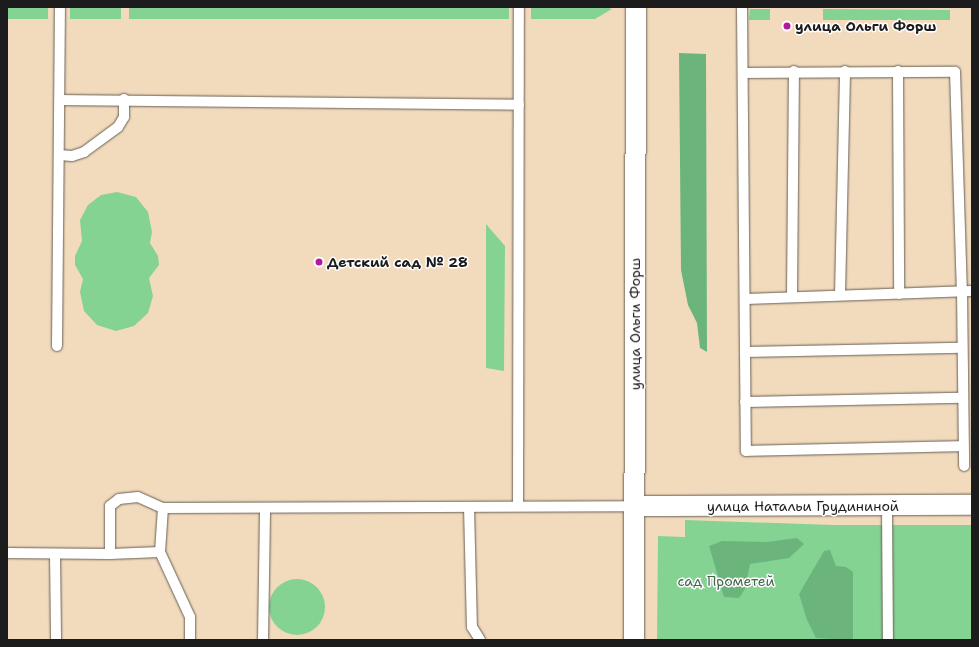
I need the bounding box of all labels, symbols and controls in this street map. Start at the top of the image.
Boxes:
place label: улица Ольги Форш [795,18,937,34]
marker: улица Ольги Форш [782,21,792,31]
place label: Детский сад № 28 [327,254,468,270]
marker: Детский сад № 28 [314,257,324,267]
street label: улица Ольги Форш [627,258,643,390]
street label: улица Натальи Грудининой [707,498,899,514]
park label: сад Прометей [677,573,775,589]

